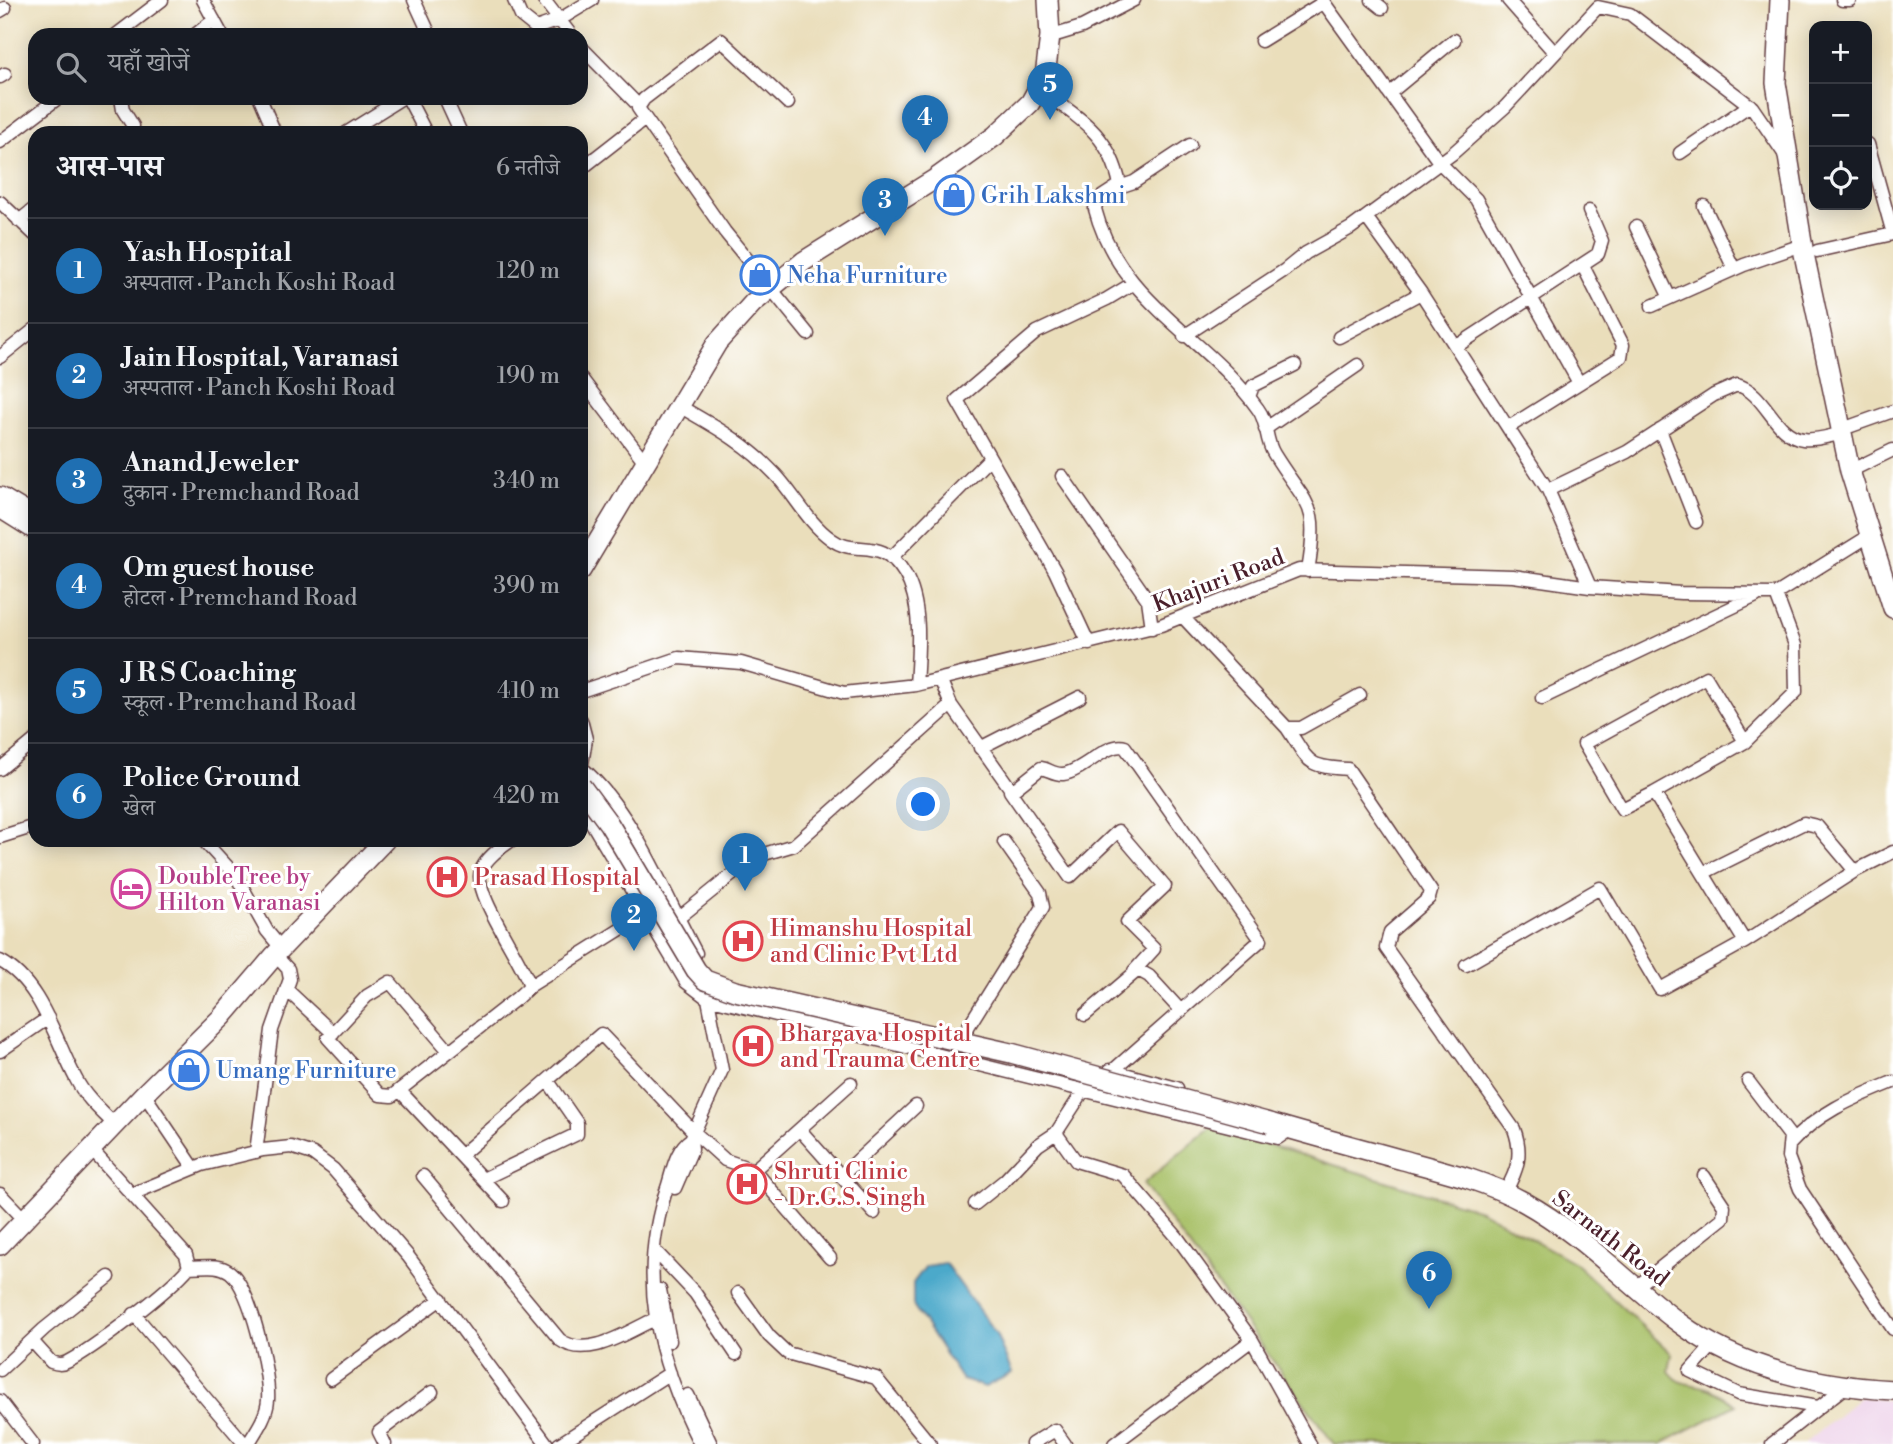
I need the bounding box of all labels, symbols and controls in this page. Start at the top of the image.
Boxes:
map controls [1809,21,1872,210]
button: + [1809,21,1872,84]
search box [28,28,588,105]
text: यहाँ खोजें [108,47,189,79]
icon: search [52,48,90,86]
pin: 5 [1027,62,1073,120]
button: − [1809,84,1872,147]
pin: 4 [902,95,948,153]
button: locate [1809,147,1872,210]
text: आस-पास [56,148,163,186]
text: 6 नतीजे [496,154,560,182]
shop icon: Grih Lakshmi [933,174,975,216]
pin: 3 [862,178,908,236]
place label: Grih Lakshmi [981,182,1126,210]
text: Yash Hospital [123,237,292,269]
shop icon: Neha Furniture [739,254,781,296]
text: 1 [73,257,85,285]
text: 120 m [496,257,560,285]
place label: Neha Furniture [787,262,948,290]
text: अस्पताल · Panch Koshi Road [123,269,395,297]
text: Jain Hospital, Varanasi [123,342,399,374]
text: 2 [72,362,86,390]
text: 190 m [497,362,560,390]
text: अस्पताल · Panch Koshi Road [123,374,395,402]
text: Anand Jeweler [123,447,299,479]
text: 3 [72,467,86,495]
text: 340 m [493,467,560,495]
text: दुकान · Premchand Road [123,479,360,507]
street label: Khajuri Road [1149,543,1288,619]
text: Om guest house [123,552,314,584]
text: 4 [71,572,87,600]
text: 390 m [493,572,560,600]
text: होटल · Premchand Road [123,584,357,612]
text: J R S Coaching [123,657,296,689]
text: 5 [72,677,86,705]
text: 410 m [497,677,560,705]
text: स्कूल · Premchand Road [123,689,356,717]
text: Police Ground [123,762,301,794]
text: 6 [72,782,86,810]
text: 420 m [493,782,560,810]
your location [906,787,940,821]
text: खेल [123,794,155,822]
pin: 1 [722,833,768,891]
hospital icon: Prasad Hospital [426,856,468,898]
place label: DoubleTree by Hilton Varanasi [158,863,321,917]
place label: Prasad Hospital [474,864,640,892]
hotel icon: DoubleTree by Hilton Varanasi [110,868,152,910]
pin: 2 [611,893,657,951]
place label: Himanshu Hospital and Clinic Pvt Ltd [770,915,972,969]
hospital icon: Himanshu Hospital and Clinic Pvt Ltd [722,920,764,962]
place label: Bhargava Hospital and Trauma Centre [779,1020,980,1074]
hospital icon: Bhargava Hospital and Trauma Centre [732,1025,774,1067]
shop icon: Umang Furniture [168,1049,210,1091]
place label: Umang Furniture [216,1057,397,1085]
place label: Shruti Clinic - Dr.G.S. Singh [774,1158,926,1212]
hospital icon: Shruti Clinic - Dr.G.S. Singh [726,1163,768,1205]
street label: Sarnath Road [1546,1184,1674,1293]
pin: 6 [1406,1251,1452,1309]

